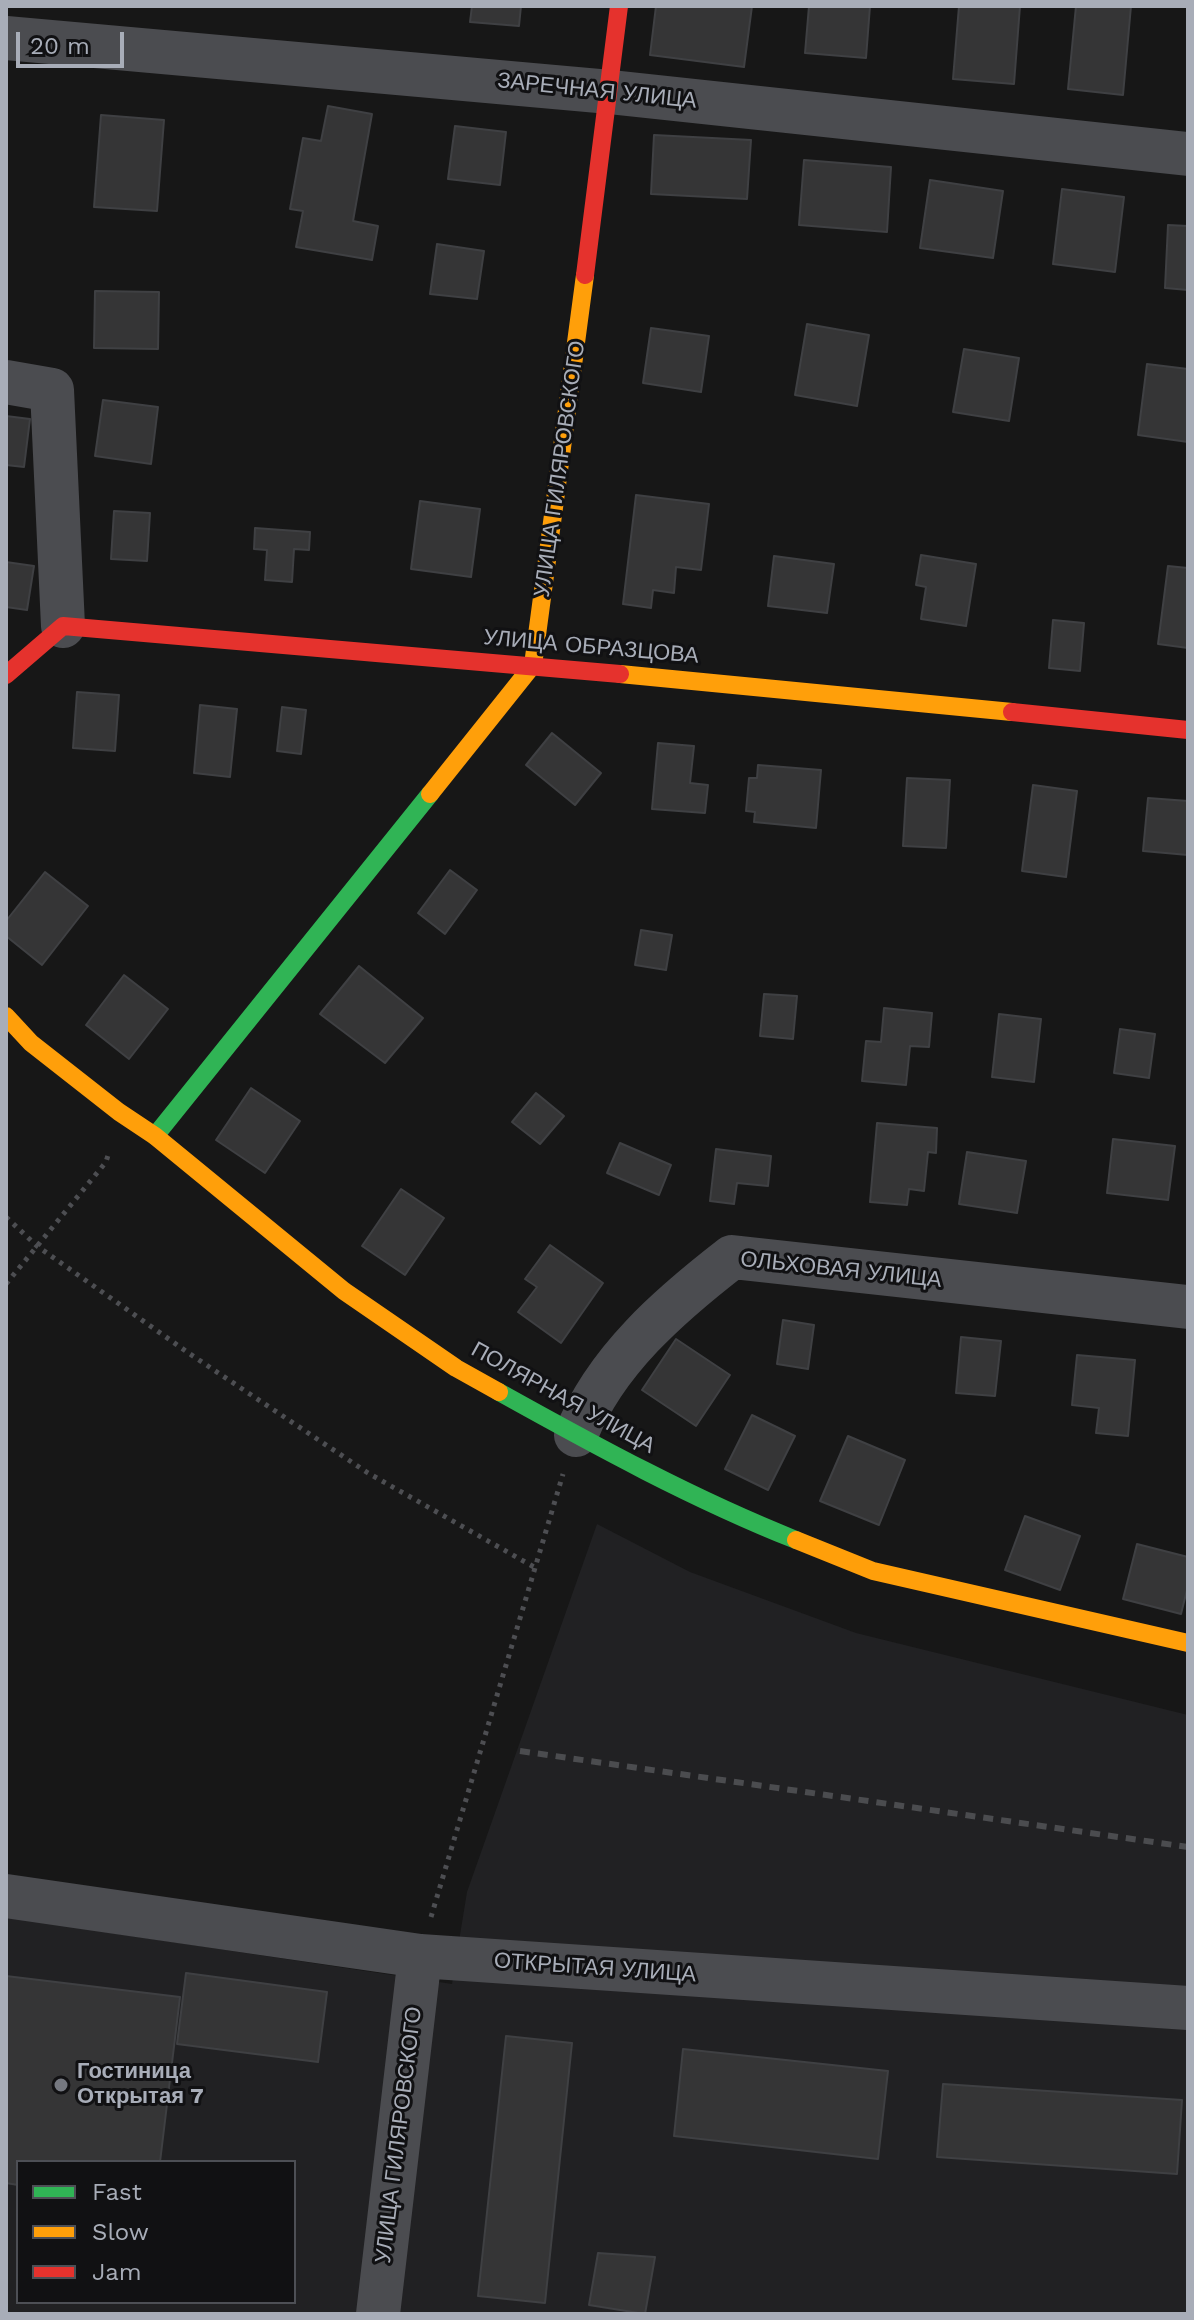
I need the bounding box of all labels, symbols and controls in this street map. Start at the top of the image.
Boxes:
scale bar [20,16,128,66]
text: 20 m [30,32,90,60]
street label: ЗАРЕЧНАЯ УЛИЦА [496,67,698,115]
street label: УЛИЦА ГИЛЯРОВСКОГО [529,339,591,599]
street label: УЛИЦА ОБРАЗЦОВА [482,624,700,670]
street label: ОЛЬХОВАЯ УЛИЦА [739,1246,943,1294]
street label: ПОЛЯРНАЯ УЛИЦА [466,1337,660,1459]
street label: ОТКРЫТАЯ УЛИЦА [493,1948,697,1988]
street label: УЛИЦА ГИЛЯРОВСКОГО [370,2005,428,2265]
place label: Гостиница Открытая 7 [77,2059,204,2110]
marker: Гостиница Открытая 7 [52,2076,70,2094]
legend [16,2160,296,2304]
text: Fast [92,2178,142,2206]
text: Slow [92,2218,149,2246]
text: Jam [92,2258,142,2286]

